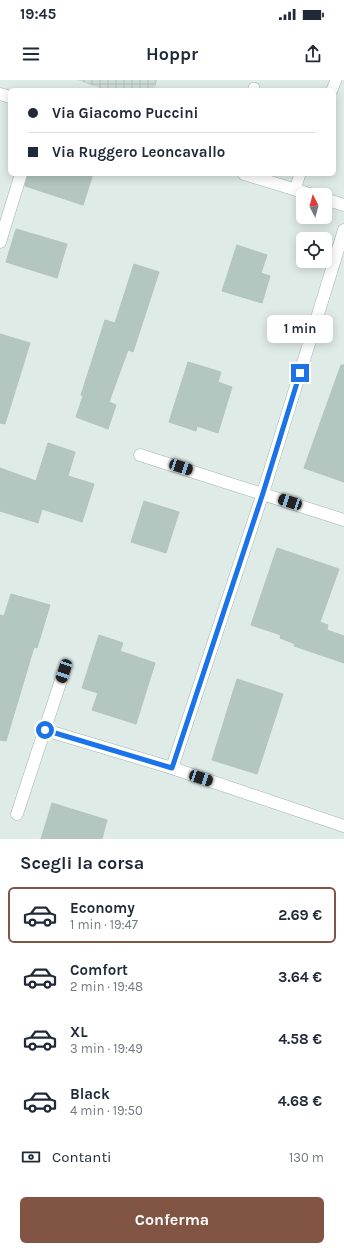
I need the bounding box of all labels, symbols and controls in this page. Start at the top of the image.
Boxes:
text: 19:45 [20,5,56,23]
icon: menu [20,43,42,65]
text: Hoppr [146,43,198,65]
icon: share [302,43,324,65]
text: Via Giacomo Puccini [52,104,199,122]
text: Via Ruggero Leoncavallo [52,143,225,161]
north arrow [296,188,332,224]
map controls [296,188,332,268]
button: locate [296,232,332,268]
callout: 1 min [267,315,333,343]
text: 1 min [284,321,316,336]
route end [291,364,309,382]
car [168,458,194,476]
car [277,493,303,511]
car [55,658,73,684]
route start [36,721,54,739]
car [188,769,214,787]
text: Scegli la corsa [20,852,144,874]
icon: car [22,897,58,933]
text: Economy [70,899,135,917]
text: 2.69 € [278,906,322,924]
text: 1 min · 19:47 [70,917,138,932]
icon: car [22,959,58,995]
text: Comfort [70,961,128,979]
text: 3.64 € [278,968,322,986]
text: 2 min · 19:48 [70,979,143,994]
icon: car [22,1021,58,1057]
text: XL [70,1023,88,1041]
text: 4.58 € [278,1030,322,1048]
text: 3 min · 19:49 [70,1041,143,1056]
icon: car [22,1083,58,1119]
text: Black [70,1085,110,1103]
text: 4.68 € [278,1092,322,1110]
text: 4 min · 19:50 [70,1103,143,1118]
icon: cash [20,1146,42,1168]
text: Contanti [52,1148,112,1166]
text: 130 m [289,1150,324,1165]
button: Conferma [20,1197,324,1243]

